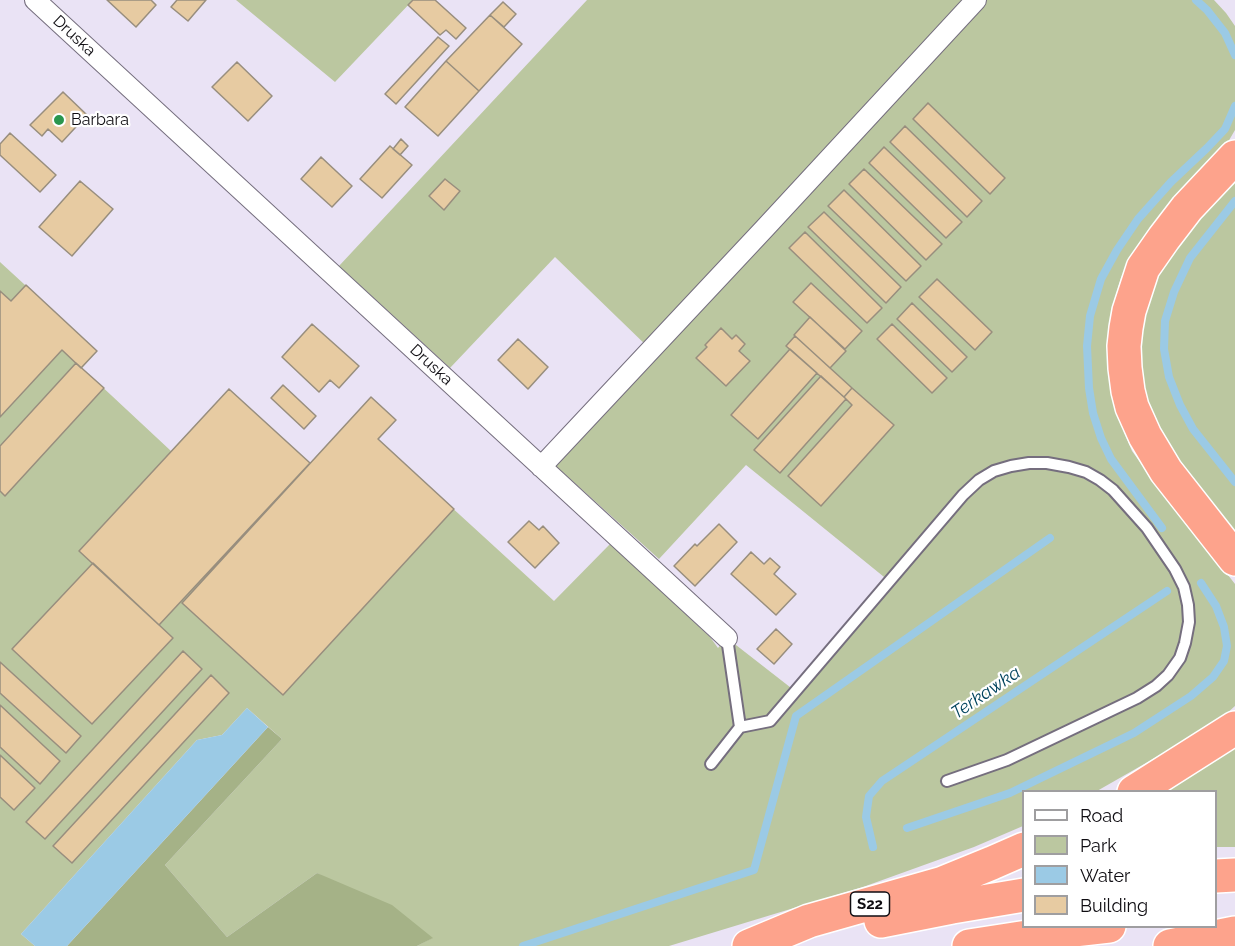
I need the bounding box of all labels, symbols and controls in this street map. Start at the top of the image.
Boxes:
street label: Druska [49,11,99,61]
place label: Barbara [71,110,129,130]
marker: Barbara [52,113,66,127]
street label: Druska [406,340,456,390]
water label: Terkawka [947,662,1025,724]
legend [1022,790,1217,928]
text: Road [1080,805,1123,826]
text: Park [1080,835,1117,856]
text: Water [1080,865,1130,886]
road number: S22 [850,892,890,916]
text: Building [1080,895,1148,916]

